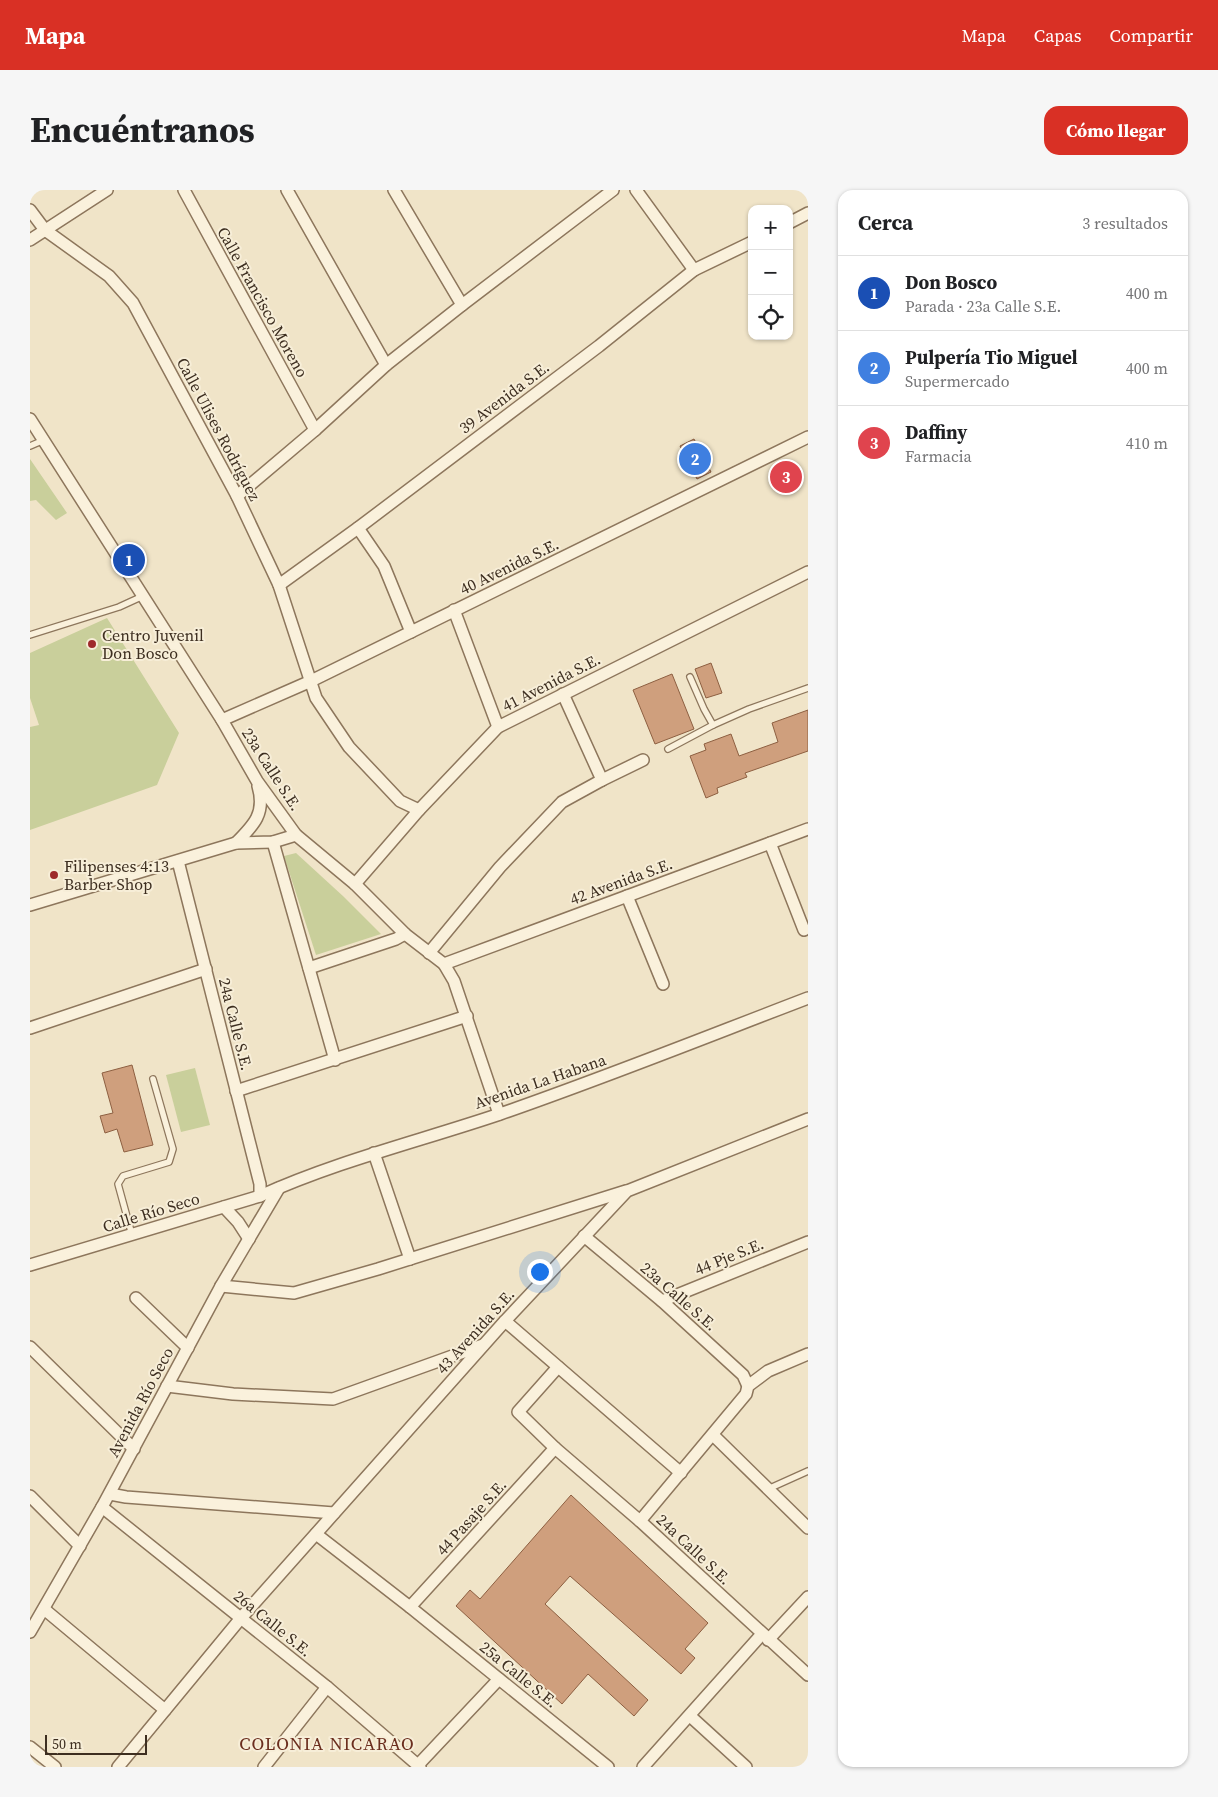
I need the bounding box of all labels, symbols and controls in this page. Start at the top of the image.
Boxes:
text: Mapa [25,19,86,52]
text: Mapa [961,23,1006,48]
text: Capas [1034,23,1081,48]
text: Compartir [1109,23,1193,48]
text: Encuéntranos [30,106,255,154]
button: Cómo llegar [1044,106,1188,155]
map controls [748,205,793,340]
button: + [748,205,793,250]
text: Cerca [858,208,913,237]
text: 3 resultados [1082,212,1168,234]
street label: Calle Francisco Moreno [212,223,314,381]
button: − [748,250,793,295]
text: Don Bosco [905,269,997,295]
text: 1 [870,282,878,304]
text: 400 m [1126,282,1168,304]
button: locate [748,295,793,340]
text: Parada · 23a Calle S.E. [905,295,1061,317]
text: Pulpería Tio Miguel [905,344,1078,370]
street label: Calle Ulises Rodríguez [172,354,266,504]
street label: 39 Avenida S.E. [454,356,554,438]
text: 2 [870,357,878,379]
text: 400 m [1126,357,1168,379]
text: Supermercado [905,370,1009,392]
text: Daffiny [905,419,967,445]
text: 3 [870,432,878,454]
text: 410 m [1126,432,1168,454]
pin: 2 [679,440,711,478]
text: Farmacia [905,445,972,467]
pin: 3 [770,458,802,496]
street label: 40 Avenida S.E. [456,533,562,599]
pin: 1 [113,541,145,579]
place label: Centro Juvenil Don Bosco [102,624,204,664]
marker: Centro Juvenil Don Bosco [86,638,98,650]
street label: 41 Avenida S.E. [498,648,604,716]
street label: 23a Calle S.E. [237,723,307,815]
street label: 42 Avenida S.E. [567,852,675,910]
place label: Filipenses 4:13 Barber Shop [64,855,169,895]
marker: Filipenses 4:13 Barber Shop [48,869,60,881]
street label: 24a Calle S.E. [214,975,258,1073]
street label: Avenida La Habana [471,1048,610,1114]
street label: Calle Río Seco [100,1187,202,1237]
street label: 44 Pje S.E. [691,1232,767,1280]
street label: 23a Calle S.E. [636,1257,722,1335]
your location [527,1259,553,1285]
street label: 43 Avenida S.E. [431,1284,519,1378]
street label: Avenida Río Seco [102,1343,178,1461]
street label: 44 Pasaje S.E. [431,1474,511,1560]
street label: 24a Calle S.E. [652,1509,736,1589]
street label: 26a Calle S.E. [229,1585,317,1661]
street label: 25a Calle S.E. [475,1636,563,1712]
district label: COLONIA NICARAO [239,1731,415,1756]
scale bar [45,1732,148,1755]
text: 50 m [52,1734,82,1754]

